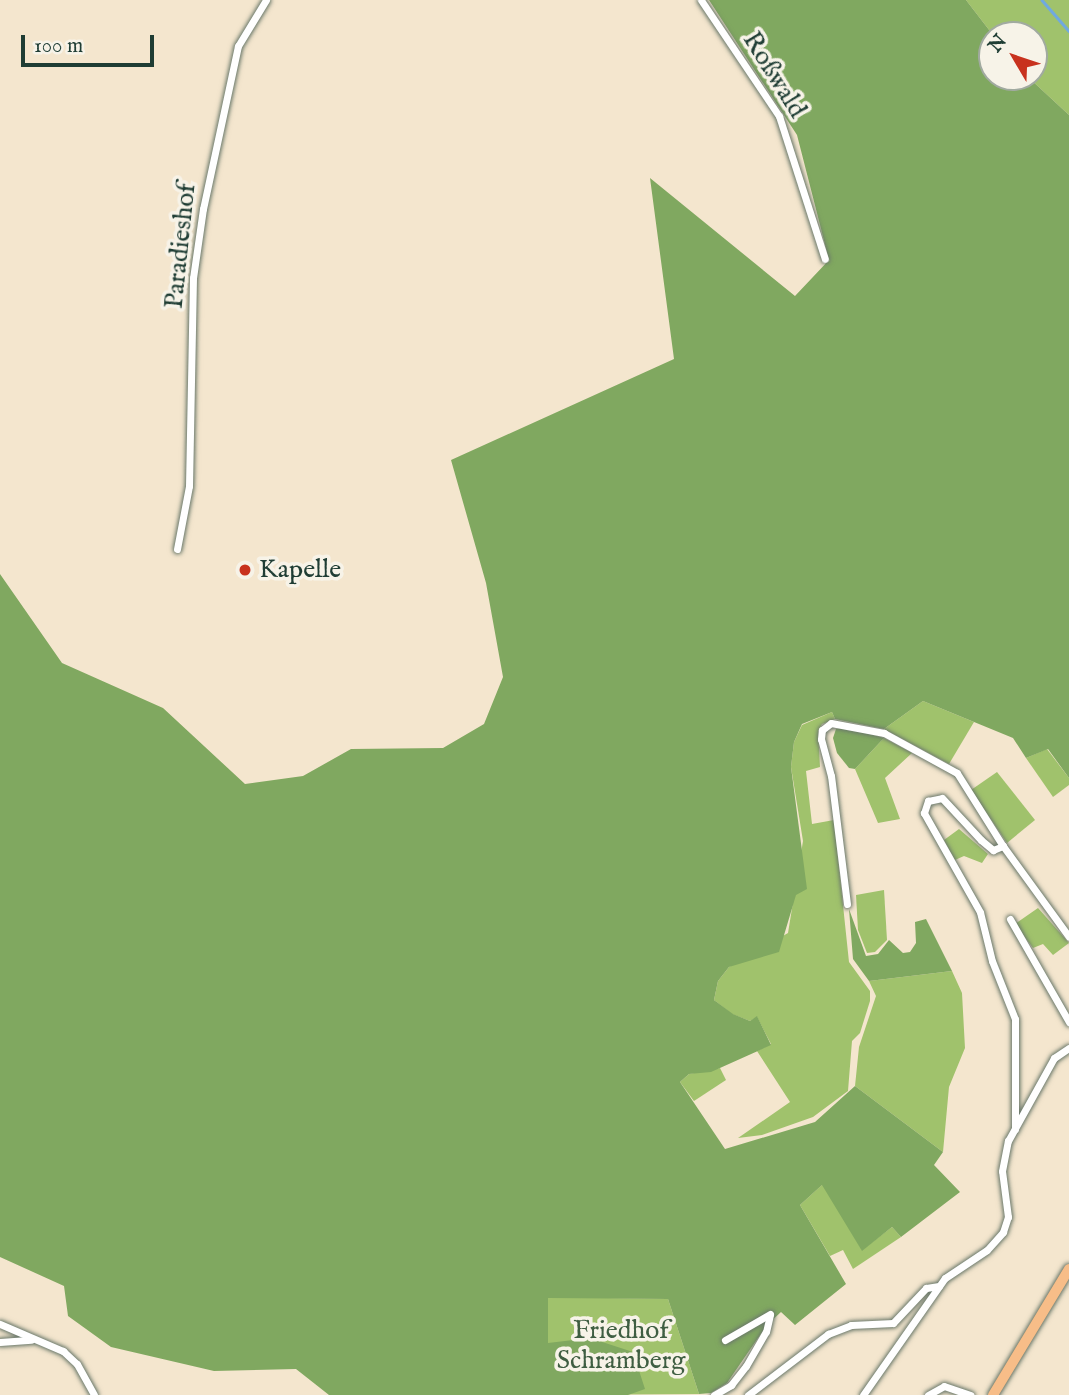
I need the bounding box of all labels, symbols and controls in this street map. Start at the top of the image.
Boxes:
scale bar [24,21,158,65]
north arrow [978,21,1048,91]
street label: Roßwald [735,26,813,124]
text: N [984,30,1013,58]
text: 100 m [34,33,83,60]
street label: Paradieshof [159,182,203,310]
place label: Kapelle [259,554,341,586]
marker: Kapelle [237,562,253,578]
park label: Friedhof Schramberg [557,1315,685,1376]

